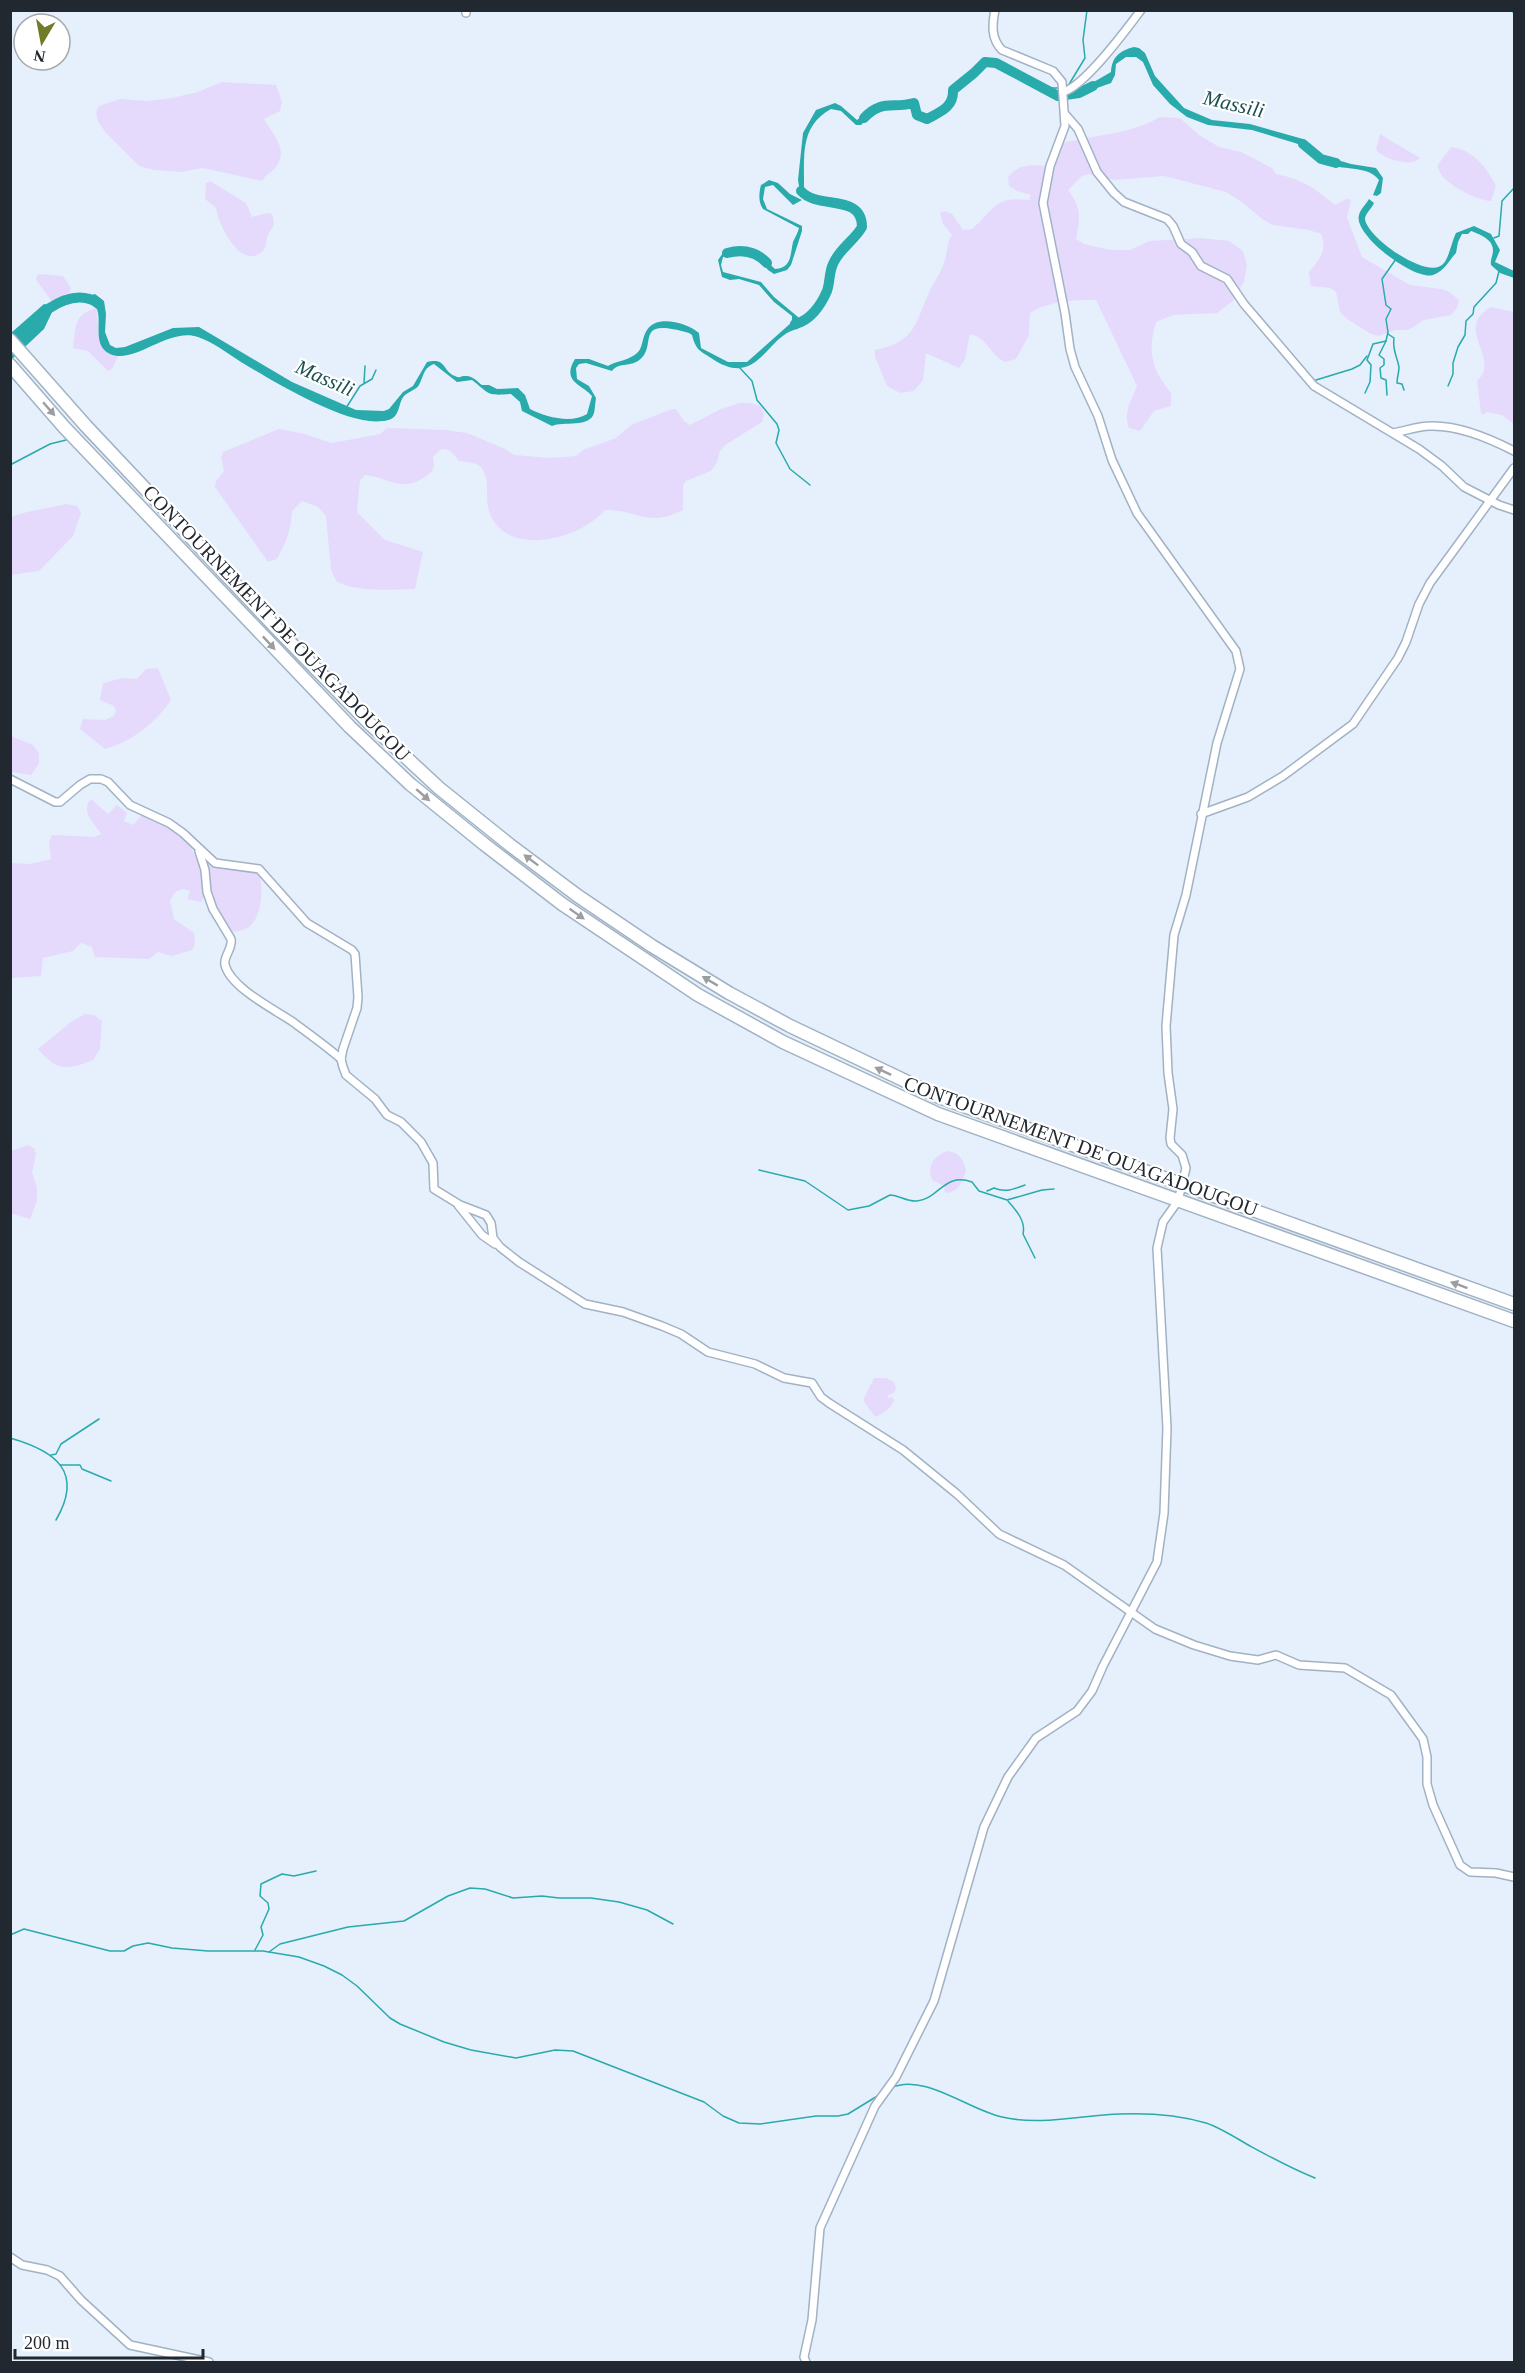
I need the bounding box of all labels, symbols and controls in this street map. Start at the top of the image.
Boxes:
north arrow [12,12,72,72]
text: N [32,47,47,66]
water label: Massili [1200,85,1267,123]
water label: Massili [291,354,358,402]
one-way arrow [42,402,56,417]
street label: CONTOURNEMENT DE OUAGADOUGOU [139,481,415,766]
one-way arrow [262,635,276,649]
one-way arrow [415,788,431,801]
one-way arrow [523,854,539,867]
one-way arrow [568,908,584,920]
one-way arrow [702,976,718,987]
one-way arrow [874,1067,891,1076]
street label: CONTOURNEMENT DE OUAGADOUGOU [901,1072,1261,1221]
one-way arrow [1450,1279,1468,1289]
scale bar [15,2322,202,2360]
text: 200 m [24,2333,70,2353]

